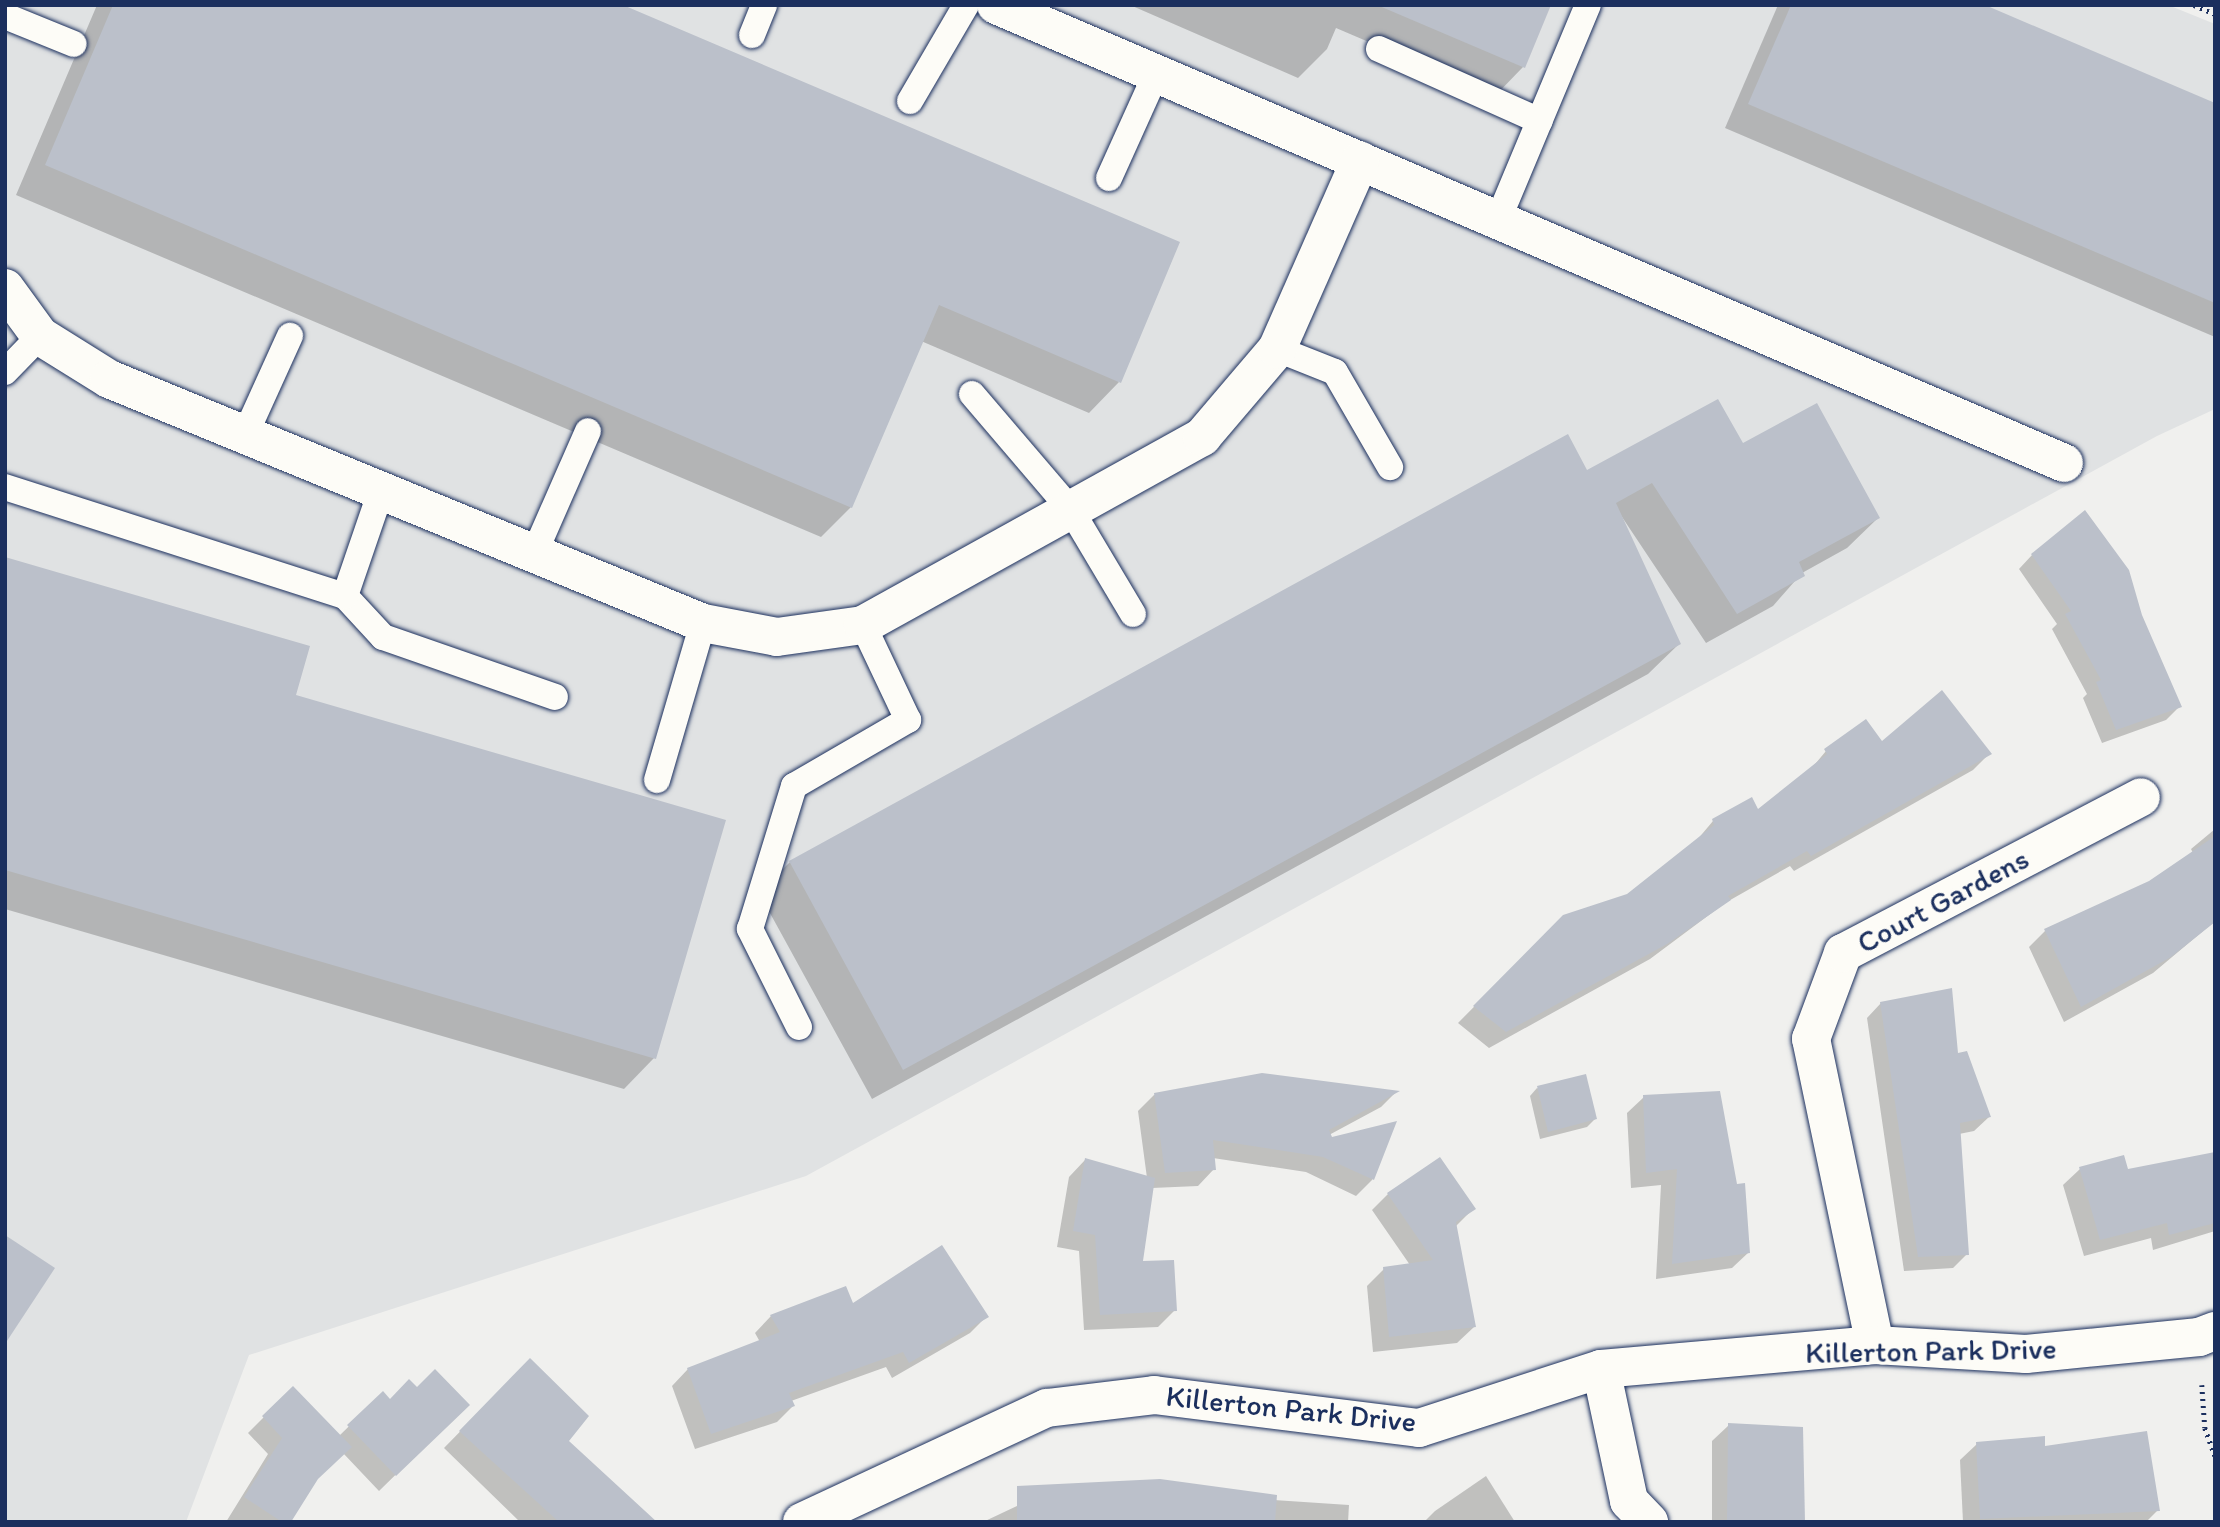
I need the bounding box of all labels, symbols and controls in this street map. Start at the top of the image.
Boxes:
street label: Court Gardens [1851,841,2035,961]
street label: Killerton Park Drive [1804,1331,2058,1371]
street label: Killerton Park Drive [1164,1378,1418,1440]

